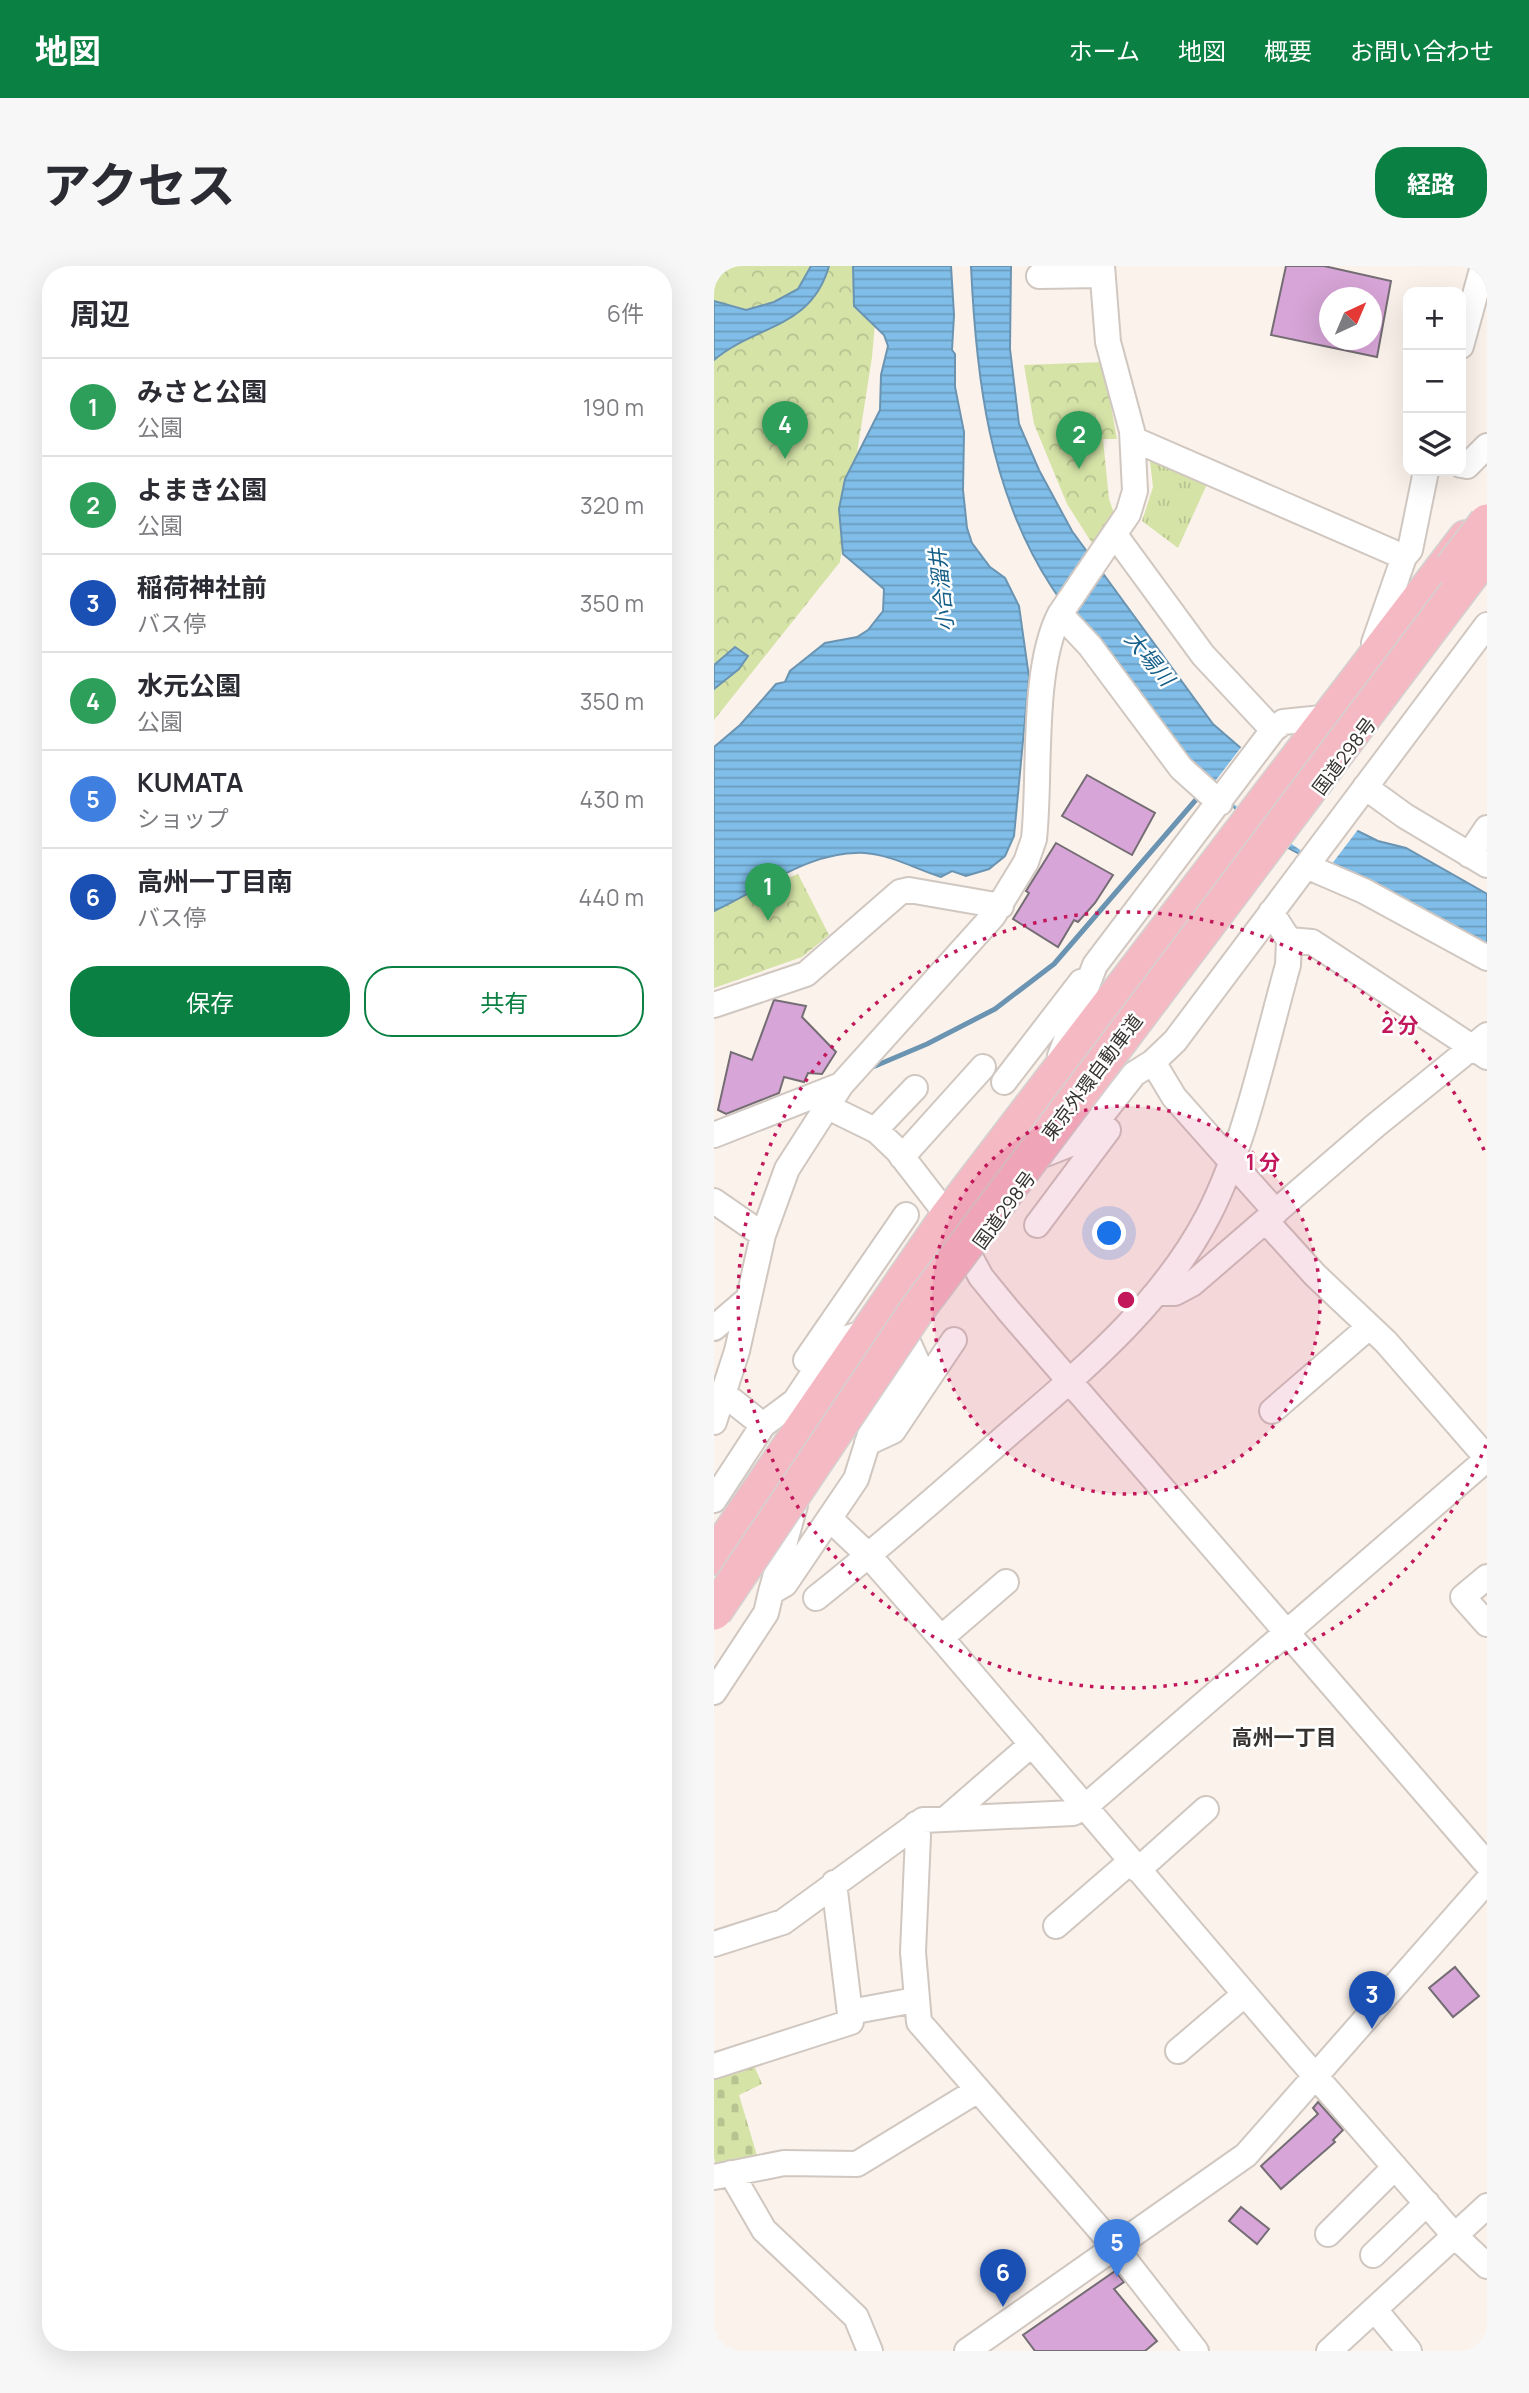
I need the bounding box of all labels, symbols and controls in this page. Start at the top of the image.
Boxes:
text: 地図 [35,28,101,73]
text: ホーム [1069,34,1140,67]
text: 地図 [1178,34,1226,67]
text: 概要 [1264,34,1312,67]
text: お問い合わせ [1350,34,1494,67]
button: 経路 [1375,147,1487,218]
text: アクセス [42,151,236,218]
north arrow [1319,287,1382,350]
map controls [1403,287,1466,476]
button: + [1403,287,1466,350]
text: 周辺 [70,293,130,334]
text: 6件 [607,297,644,329]
button: − [1403,350,1466,413]
text: みさと公園 [137,373,267,409]
text: 1 [88,391,98,423]
text: 190 m [583,391,644,423]
pin: 4 [762,401,808,459]
text: 公園 [137,411,183,443]
pin: 2 [1056,411,1102,469]
button: layers [1403,413,1466,476]
text: よまき公園 [137,471,267,507]
text: 2 [86,489,100,521]
text: 320 m [580,489,644,521]
text: 公園 [137,509,183,541]
water label: 小合溜井 [922,545,959,633]
text: 稲荷神社前 [137,569,267,605]
text: 3 [86,587,100,619]
text: 350 m [580,587,644,619]
text: バス停 [137,607,206,639]
water label: 大場川 [1119,625,1182,693]
text: 水元公園 [137,667,241,703]
text: 4 [86,685,100,717]
text: 350 m [580,685,644,717]
text: 公園 [137,705,183,737]
street label: 国道298号 [1306,712,1382,800]
text: KUMATA [137,764,243,800]
text: 5 [86,783,100,815]
text: 430 m [580,783,644,815]
text: ショップ [137,802,229,834]
text: 高州一丁目南 [137,863,293,899]
pin: 1 [745,863,791,921]
text: 6 [86,881,100,913]
text: 440 m [579,881,644,913]
text: バス停 [137,901,206,933]
button: 保存 [70,966,350,1037]
button: 共有 [364,966,644,1037]
street label: 東京外環自動車道 [1036,1008,1148,1146]
text: 2 分 [1381,1011,1419,1039]
text: 1 分 [1246,1148,1280,1176]
street label: 国道298号 [967,1166,1041,1254]
your location [1092,1216,1126,1250]
centre of rings [1114,1288,1138,1312]
district label: 高州一丁目 [1232,1723,1337,1751]
pin: 3 [1349,1971,1395,2029]
pin: 5 [1094,2219,1140,2277]
pin: 6 [980,2249,1026,2307]

